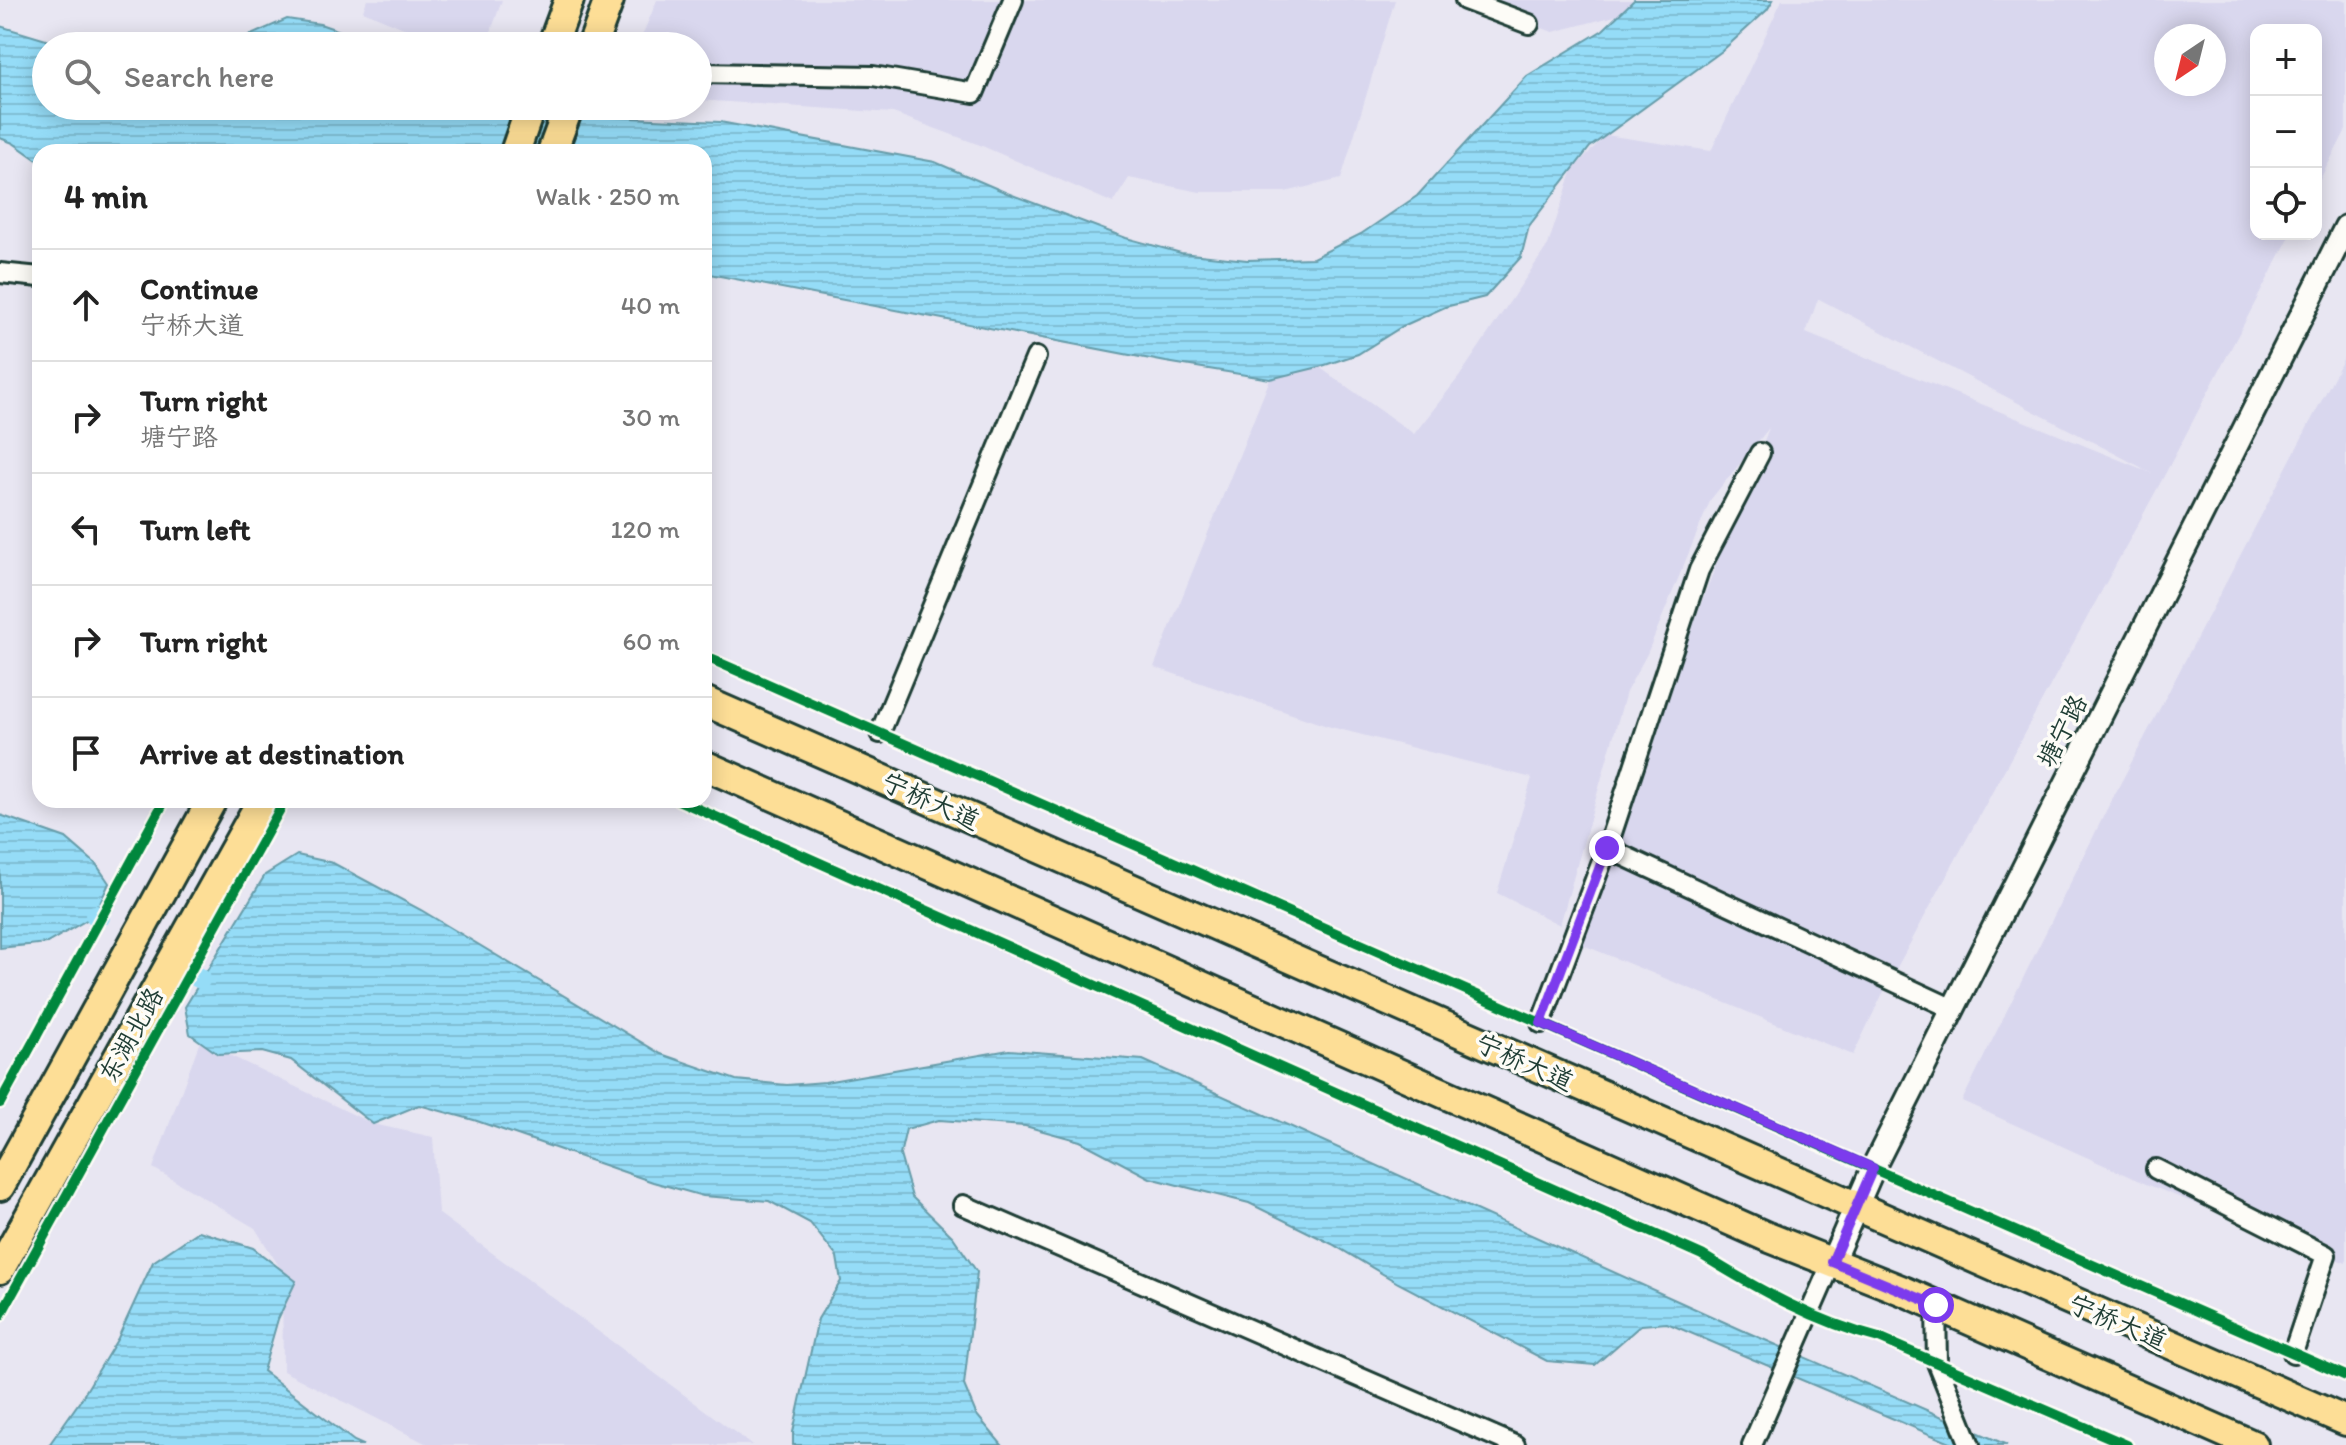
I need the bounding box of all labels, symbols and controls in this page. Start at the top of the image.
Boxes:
north arrow [2154,24,2226,96]
map controls [2250,24,2322,240]
button: + [2250,24,2322,96]
search box [32,32,712,120]
icon: search [60,54,104,98]
text: Search here [124,58,274,95]
button: − [2250,96,2322,168]
button: locate [2250,168,2322,240]
text: 4 min [64,176,148,217]
text: Walk · 250 m [536,180,680,212]
text: Continue [140,270,259,307]
icon: ahead [64,283,108,327]
text: 40 m [621,289,680,321]
text: 宁桥大道 [140,309,244,341]
text: Turn right [140,382,268,419]
icon: right [64,395,108,439]
text: 30 m [622,401,680,433]
text: 塘宁路 [140,421,218,453]
icon: left [64,507,108,551]
text: Turn left [140,511,251,548]
text: 120 m [611,513,680,545]
icon: right [64,619,108,663]
text: Turn right [140,623,268,660]
text: 60 m [623,625,680,657]
street label: 塘宁路 [2030,689,2094,773]
icon: arrive [64,731,108,775]
text: Arrive at destination [140,735,404,772]
street label: 宁桥大道 [877,765,985,837]
route end [1589,830,1625,866]
street label: 东湖北路 [92,982,170,1088]
street label: 宁桥大道 [1471,1026,1579,1098]
route start [1918,1287,1954,1323]
street label: 宁桥大道 [2064,1287,2172,1357]

